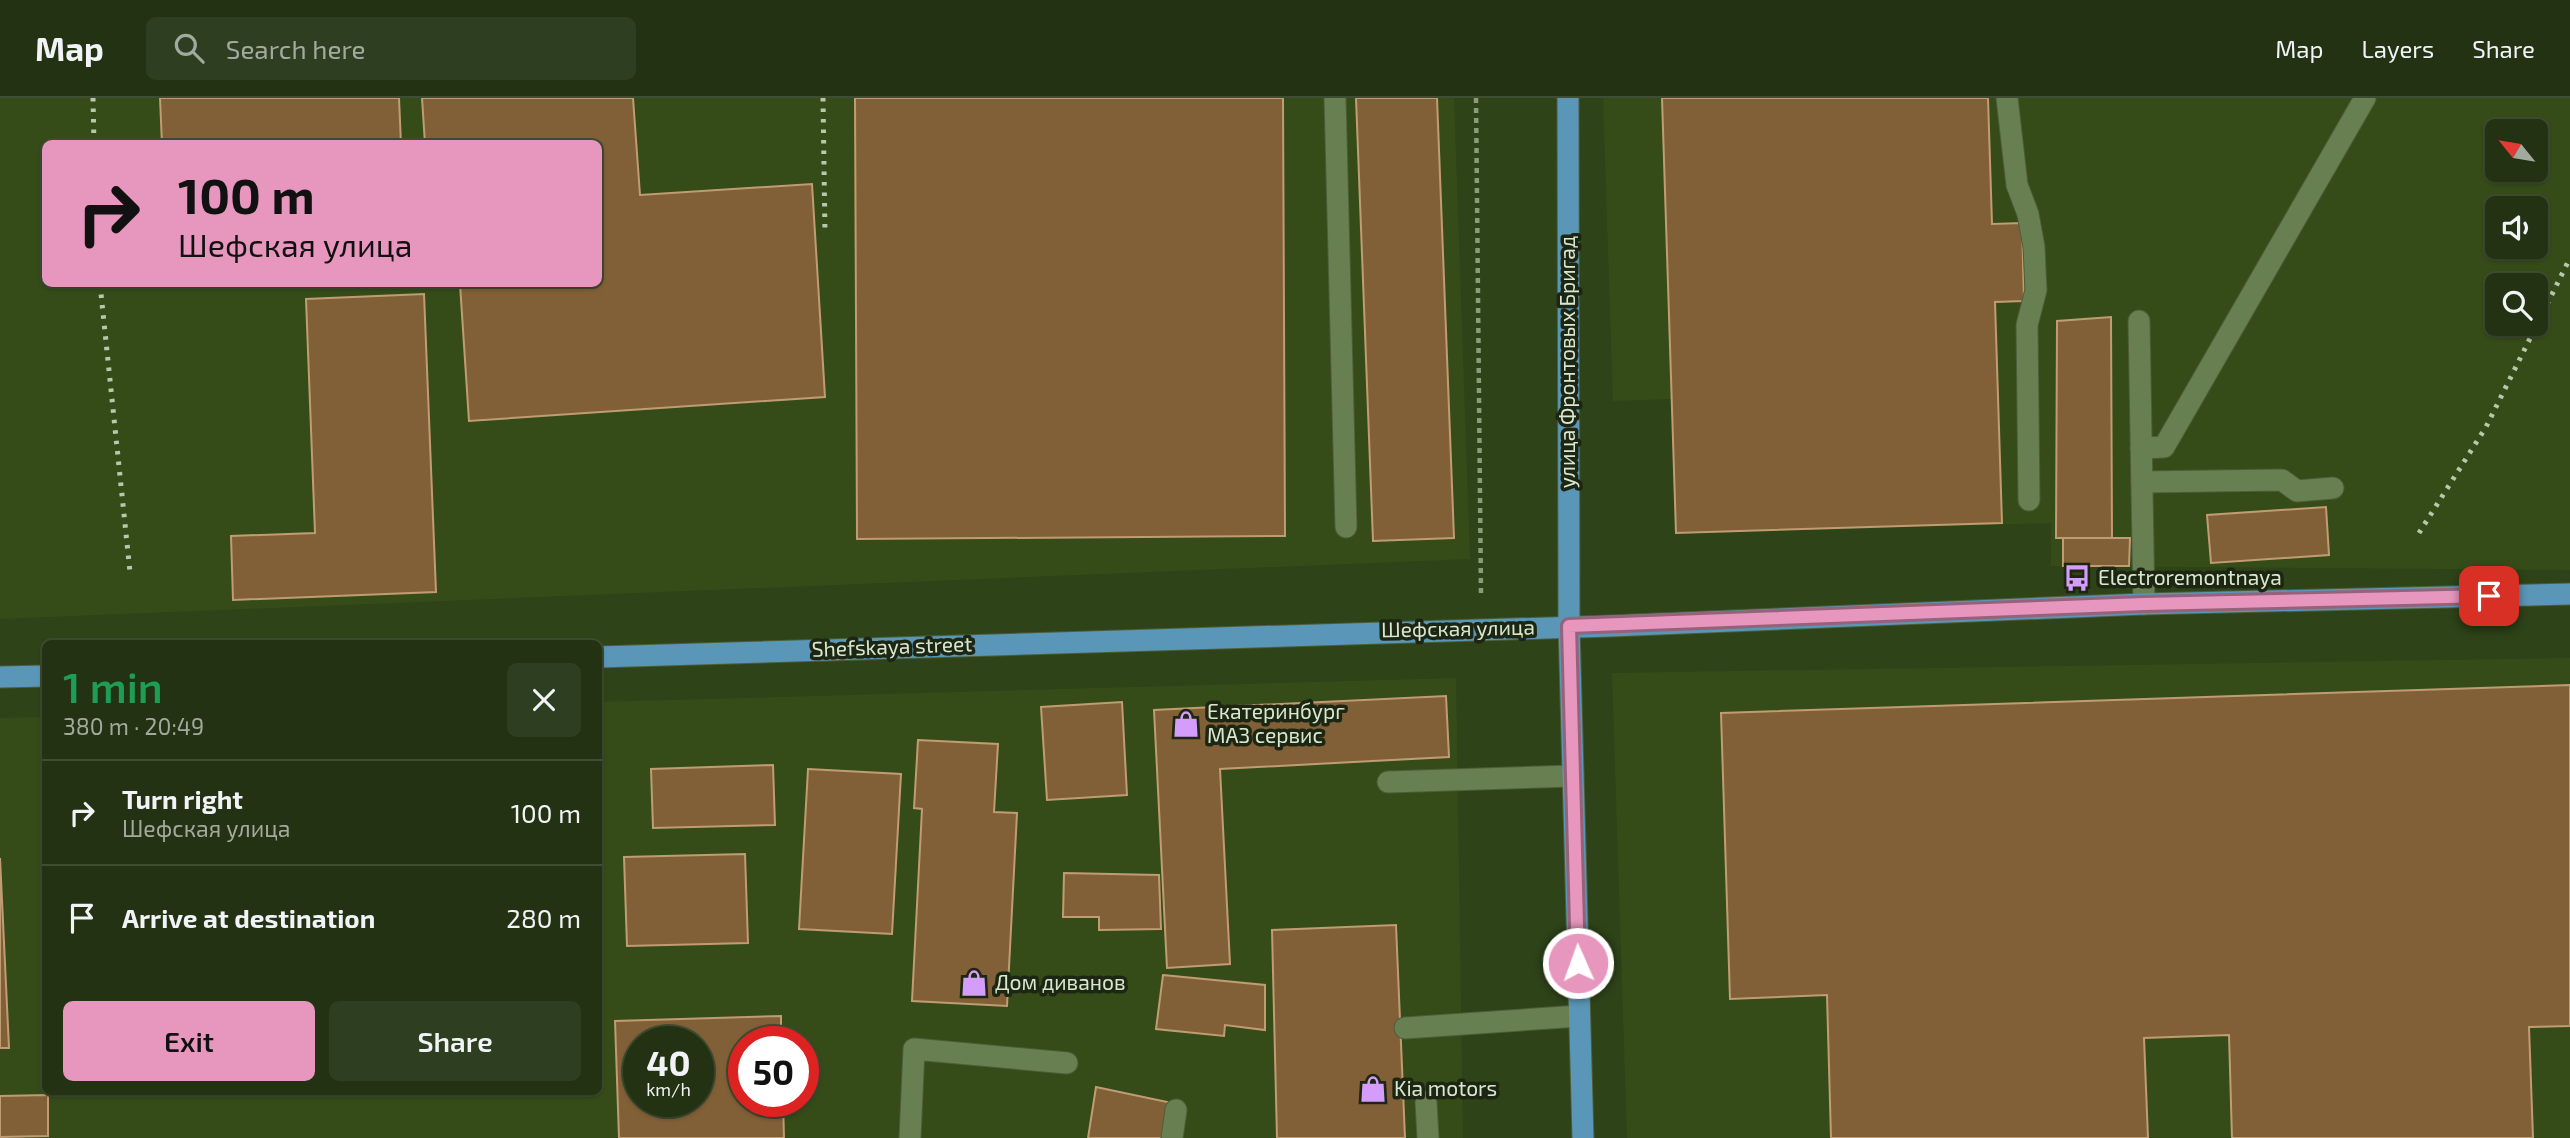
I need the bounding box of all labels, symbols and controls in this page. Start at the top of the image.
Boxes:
search box [146,17,636,80]
text: Map [35,28,104,68]
icon: search [170,29,208,67]
text: Search here [226,33,365,64]
text: Map [2275,34,2323,63]
text: Layers [2361,34,2434,63]
text: Share [2472,34,2535,63]
north arrow [2485,119,2548,182]
map controls [2485,119,2548,336]
text: 100 m [178,165,315,224]
icon: right [63,168,154,259]
button: sound [2485,196,2548,259]
text: Шефская улица [178,225,412,263]
street label: улица Фронтовых Бригад [1554,236,1580,488]
button: search [2485,273,2548,336]
bus stop icon: Electroremontnaya [2062,563,2092,593]
place label: Electroremontnaya [2098,564,2282,589]
pin [2459,566,2519,626]
icon: arrive [2470,577,2508,615]
street label: Шефская улица [1381,614,1535,642]
street label: Shefskaya street [811,630,973,661]
text: 1 min [63,661,163,711]
button: close [507,663,581,737]
place label: Екатеринбург МАЗ сервис [1207,698,1345,747]
shop icon: Екатеринбург МАЗ сервис [1171,709,1201,739]
text: 380 m · 20:49 [63,712,204,740]
text: Turn right [122,783,243,814]
icon: right [63,794,101,832]
text: 100 m [511,797,581,828]
text: Шефская улица [122,814,291,842]
icon: arrive [63,899,101,937]
text: Arrive at destination [122,902,375,933]
text: 280 m [506,902,581,933]
position arrow [1541,926,1615,1000]
shop icon: Дом диванов [959,968,989,998]
place label: Дом диванов [995,969,1126,994]
button: Exit [63,1001,315,1081]
button: Share [329,1001,581,1081]
speed limit sign: 50 [728,1026,819,1117]
text: 40 [646,1041,691,1083]
shop icon: Kia motors [1358,1074,1388,1104]
place label: Kia motors [1394,1075,1497,1100]
text: km/h [646,1078,691,1100]

